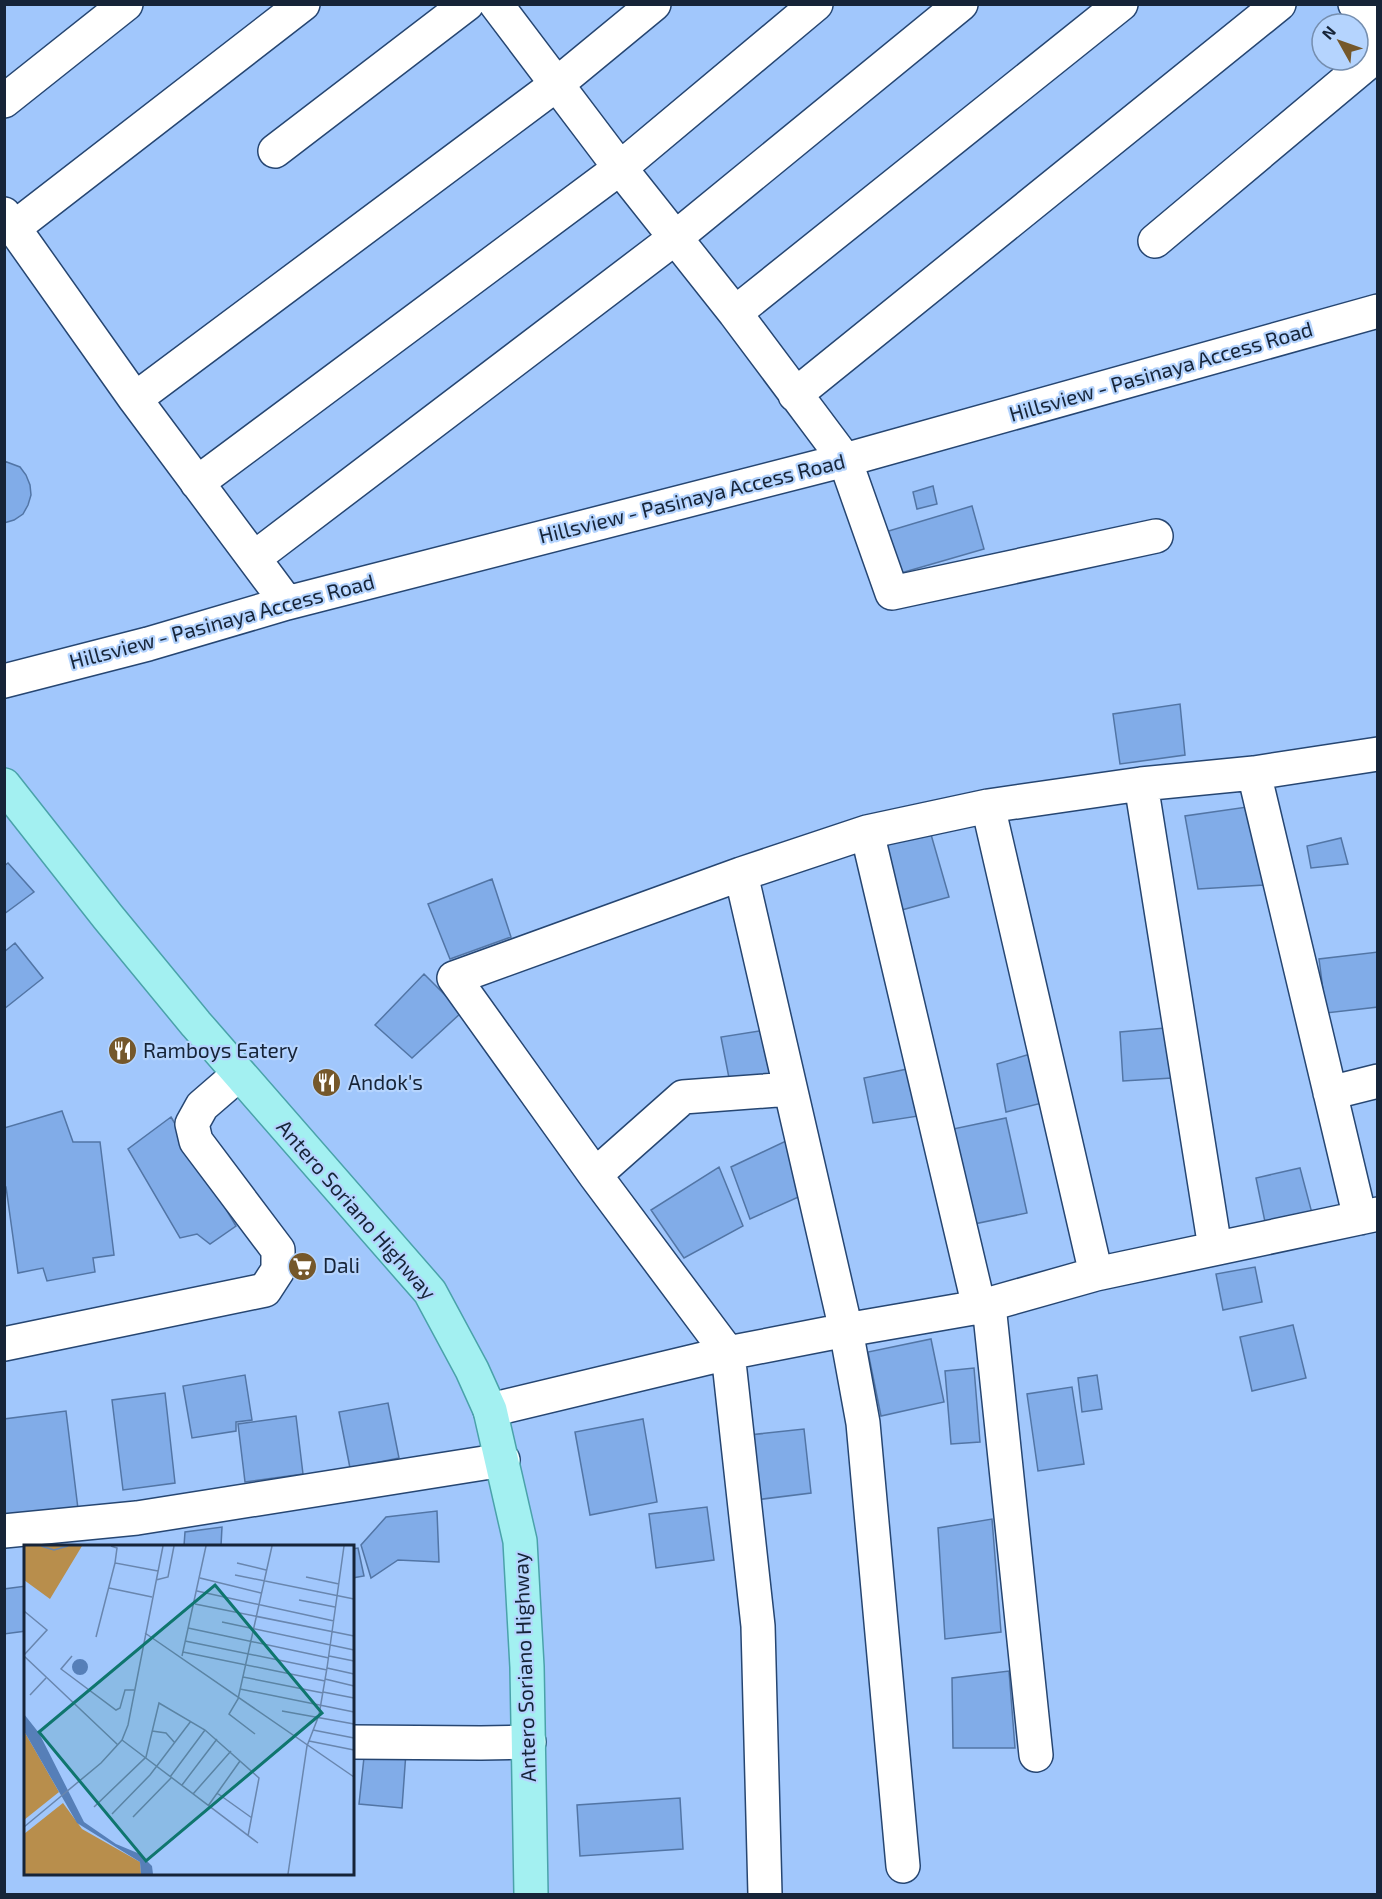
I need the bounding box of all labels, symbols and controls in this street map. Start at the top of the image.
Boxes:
north arrow [1310,12,1370,72]
text: N [1317,22,1339,43]
street label: Hillsview - Pasinaya Access Road [1006,315,1315,426]
street label: Hillsview - Pasinaya Access Road [536,447,847,548]
street label: Hillsview - Pasinaya Access Road [66,568,377,673]
restaurant icon: Ramboys Eatery [106,1035,138,1067]
place label: Ramboys Eatery [143,1037,298,1062]
restaurant icon: Andok's [311,1067,343,1099]
place label: Andok's [348,1069,423,1094]
street label: Antero Soriano Highway [272,1114,442,1304]
supermarket icon: Dali [286,1250,318,1282]
place label: Dali [323,1252,360,1277]
inset map [24,1545,354,1875]
street label: Antero Soriano Highway [507,1552,540,1782]

